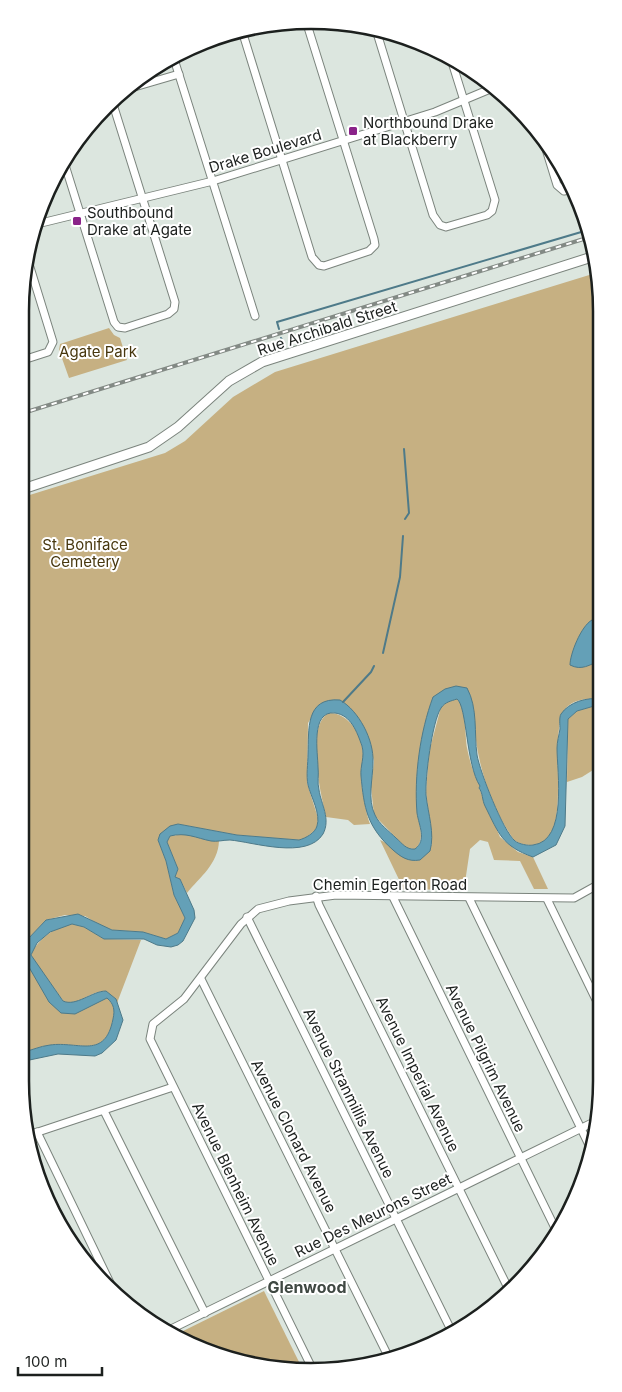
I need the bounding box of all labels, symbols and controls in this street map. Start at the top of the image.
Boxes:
place label: Northbound Drake at Blackberry [363,113,494,149]
street label: Drake Boulevard [206,125,324,177]
marker: Northbound Drake at Blackberry [347,125,359,137]
place label: Southbound Drake at Agate [87,203,192,239]
marker: Southbound Drake at Agate [71,215,83,227]
street label: Rue Archibald Street [255,296,399,360]
park label: Agate Park [59,342,138,361]
park label: St. Boniface Cemetery [42,535,128,571]
street label: Chemin Egerton Road [313,875,467,894]
street label: Avenue Pilgrim Avenue [442,981,530,1135]
street label: Avenue Imperial Avenue [372,993,464,1155]
street label: Avenue Stranmillis Avenue [300,1005,398,1181]
street label: Avenue Clonard Avenue [247,1056,341,1216]
street label: Avenue Blenheim Avenue [188,1099,284,1269]
street label: Rue Des Meurons Street [292,1169,455,1261]
district label: Glenwood [268,1277,346,1297]
scale bar [18,1344,101,1376]
text: 100 m [25,1352,67,1371]

